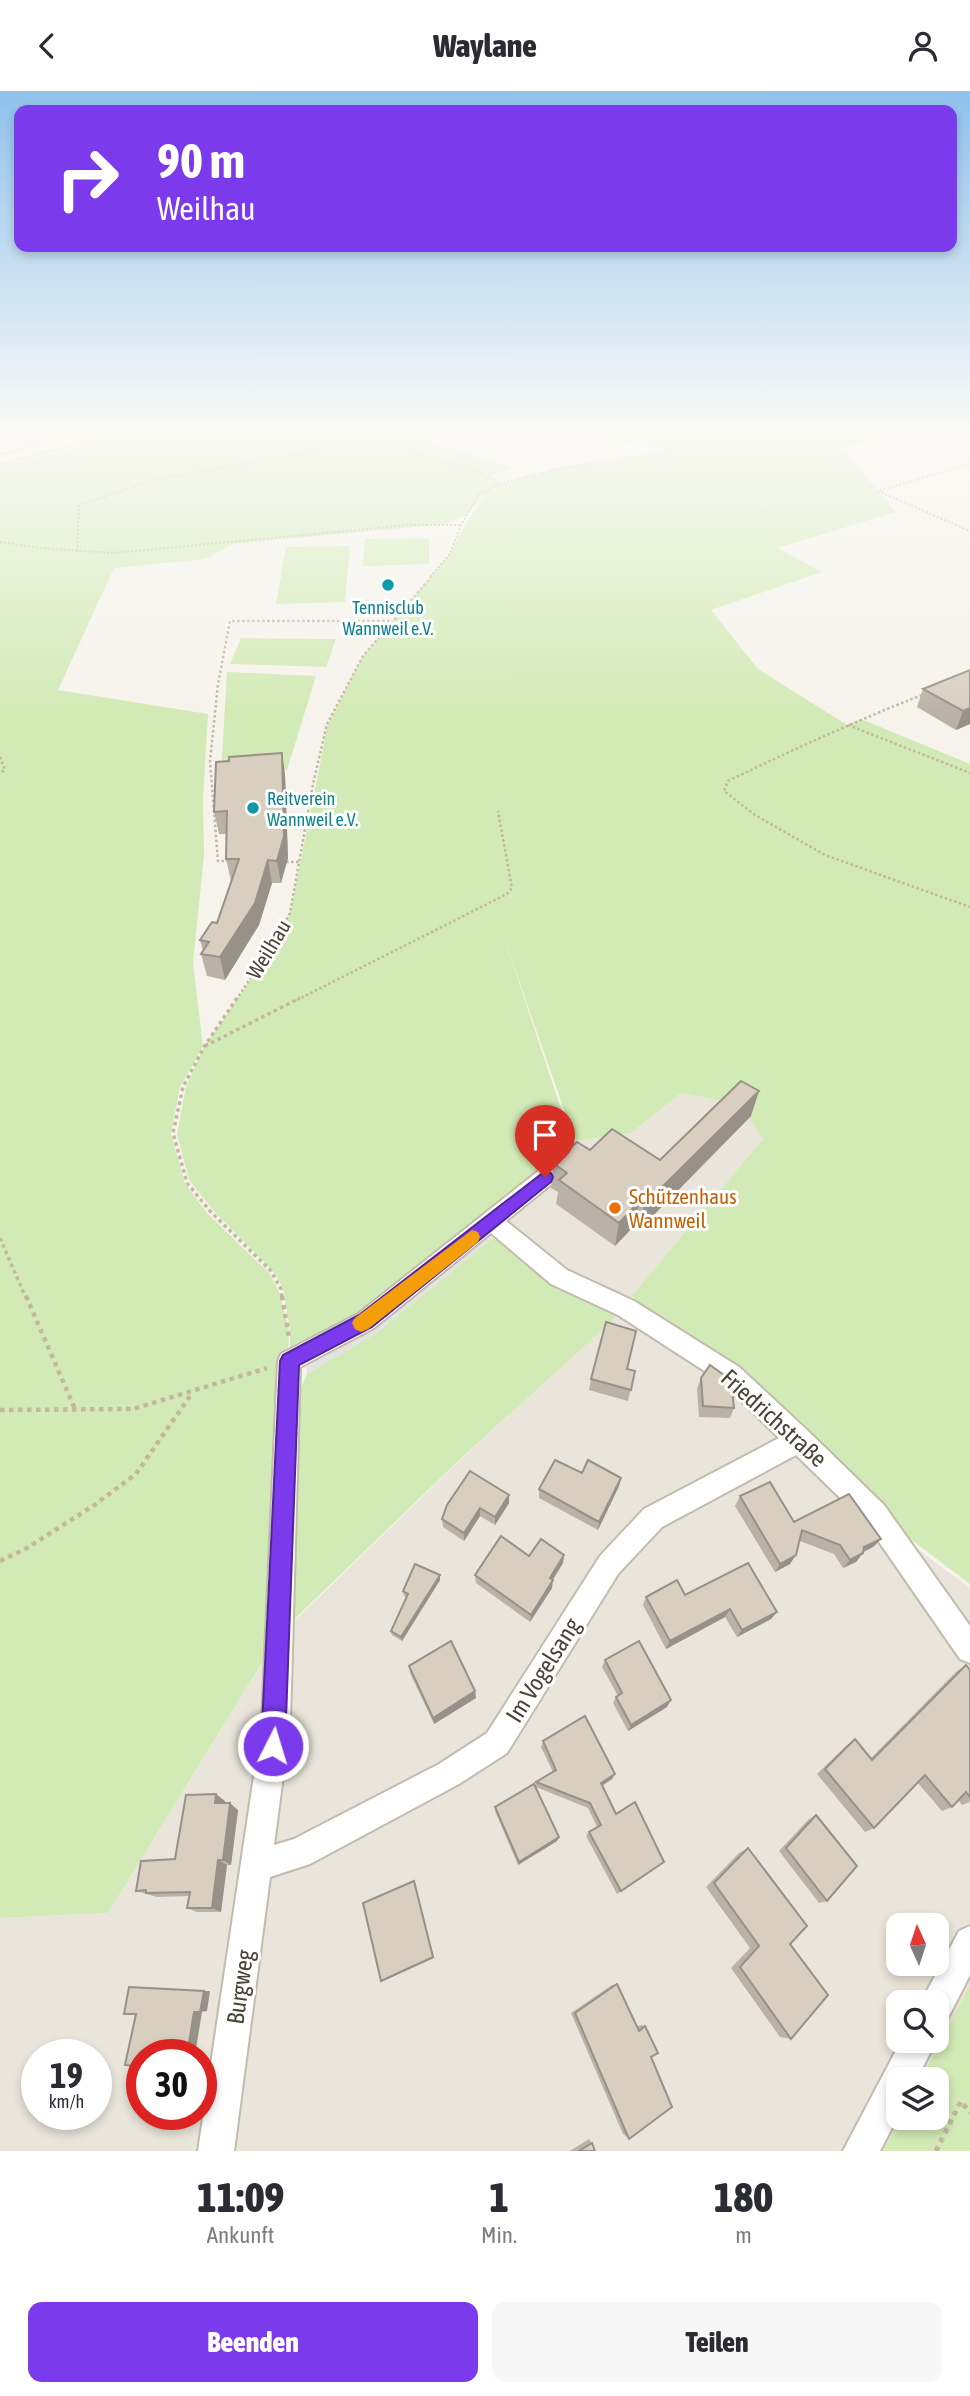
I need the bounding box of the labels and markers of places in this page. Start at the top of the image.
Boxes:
marker: Tennisclub Wannweil e.V. [380,577,396,593]
place label: Tennisclub Wannweil e.V. [342,597,434,639]
place label: Reitverein Wannweil e.V. [267,788,358,830]
marker: Reitverein Wannweil e.V. [245,800,261,816]
pin [515,1105,575,1177]
place label: Schützenhaus Wannweil [629,1184,737,1232]
marker: Schützenhaus Wannweil [607,1200,623,1216]

